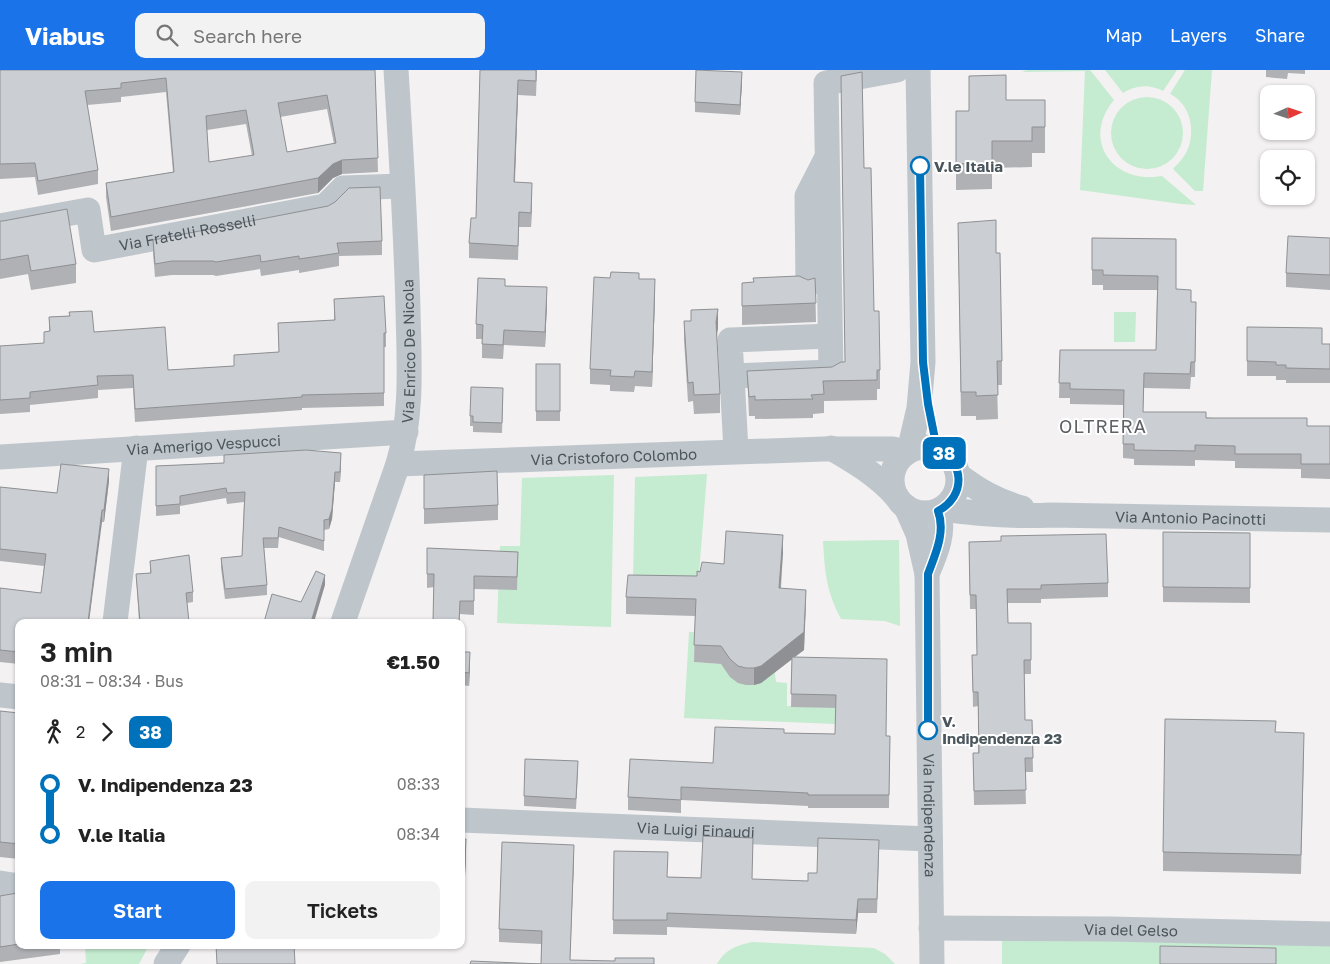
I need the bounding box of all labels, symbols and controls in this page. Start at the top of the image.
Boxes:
search box [135,13,485,58]
text: Viabus [25,21,105,50]
icon: search [153,21,181,49]
text: Search here [193,24,302,47]
text: Map [1105,24,1142,46]
text: Layers [1170,24,1227,46]
text: Share [1255,24,1305,46]
north arrow [1260,85,1315,140]
map controls [1260,85,1315,205]
button: locate [1260,150,1315,205]
marker: V.le Italia [910,156,930,176]
place label: V.le Italia [934,157,1003,175]
street label: Via Fratelli Rosselli [118,210,257,254]
street label: Via Enrico De Nicola [397,279,418,424]
district label: OLTRERA [1059,415,1147,437]
street label: Via Amerigo Vespucci [126,431,281,458]
line badge: 38 [922,437,966,469]
text: 38 [933,442,955,464]
street label: Via Cristoforo Colombo [530,444,697,468]
street label: Via Antonio Pacinotti [1115,507,1266,528]
text: 3 min [40,635,113,668]
text: €1.50 [387,650,440,673]
text: 08:31 – 08:34 · Bus [40,671,183,691]
place label: V. Indipendenza 23 [942,712,1062,747]
icon: walk [40,718,68,746]
icon: forward [93,718,121,746]
marker: V. Indipendenza 23 [918,720,938,740]
text: 38 [139,721,162,743]
text: 2 [76,722,85,742]
street label: Via Indipendenza [920,753,940,878]
text: V. Indipendenza 23 [78,773,253,796]
text: 08:33 [397,774,440,794]
street label: Via Luigi Einaudi [636,818,755,841]
text: V.le Italia [78,823,165,846]
text: 08:34 [396,824,440,844]
button: Start [40,881,235,939]
button: Tickets [245,881,440,939]
street label: Via del Gelso [1084,920,1178,940]

